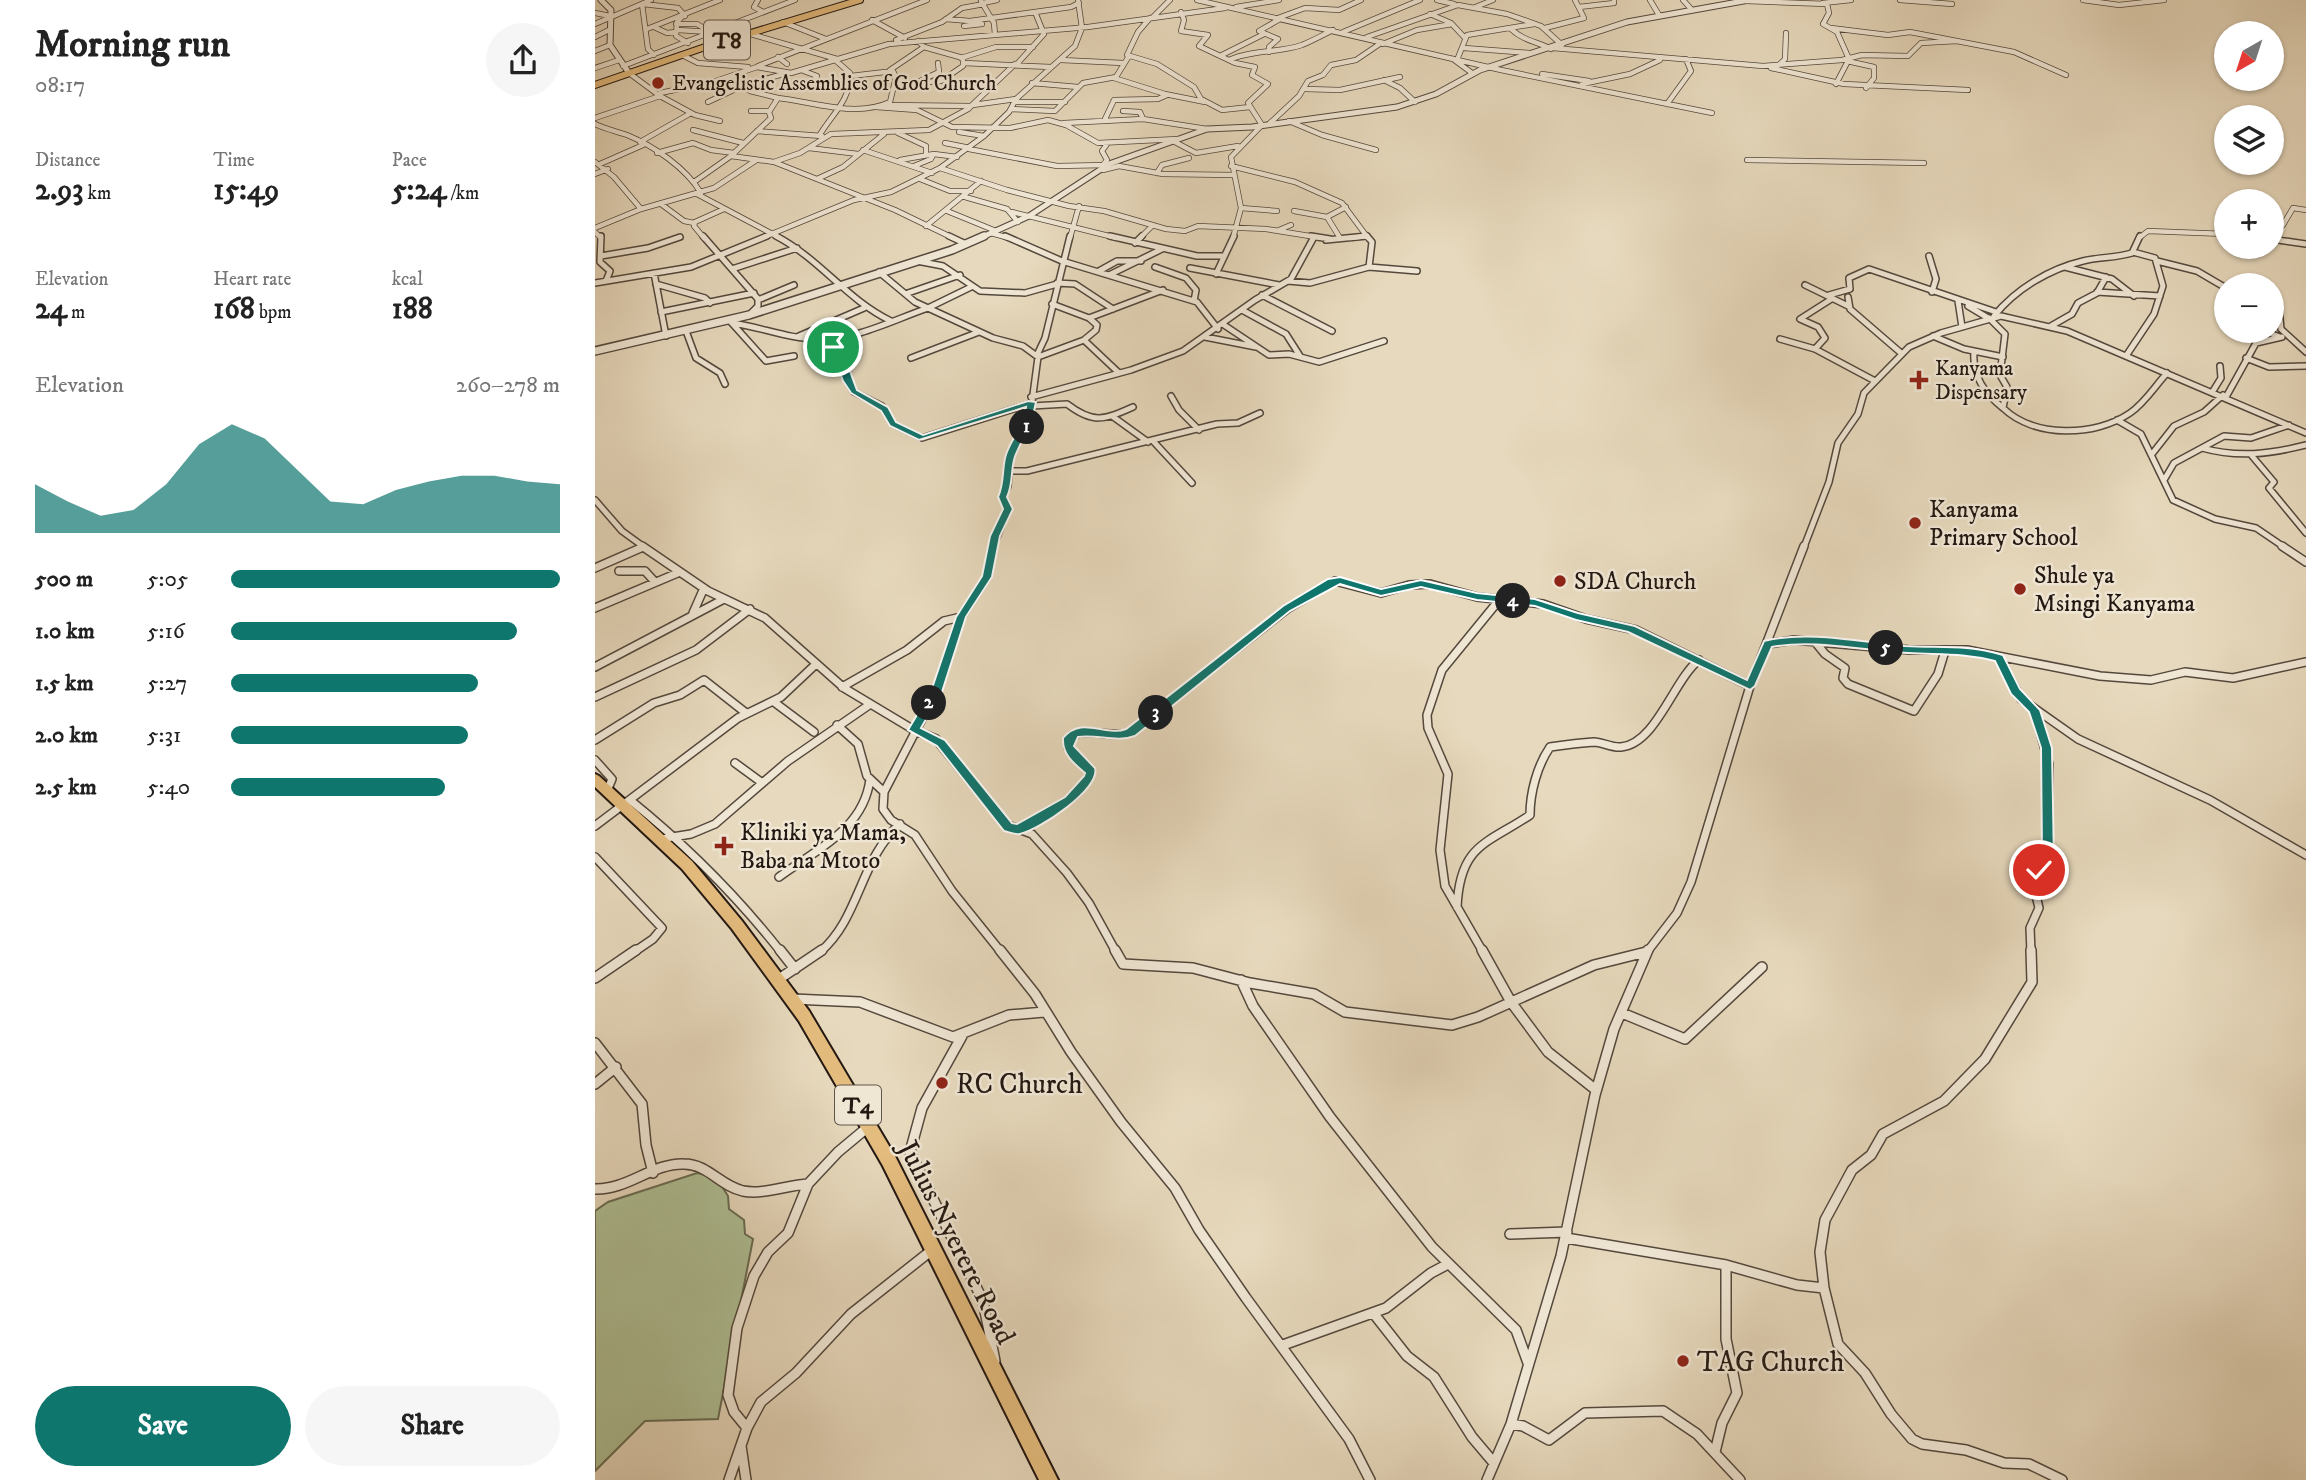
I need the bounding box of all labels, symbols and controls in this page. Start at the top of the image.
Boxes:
road number: T8 [704,20,750,60]
text: Morning run [35,21,230,69]
north arrow [2214,21,2284,91]
map controls [2214,21,2284,343]
button: share [486,23,560,97]
text: 08:17 [35,71,85,100]
place label: Evangelistic Assemblies of God Church [672,71,996,97]
marker: Evangelistic Assemblies of God Church [650,75,666,91]
button: layers [2214,105,2284,175]
text: Distance [35,149,100,172]
text: Time [213,149,255,172]
text: Pace [392,149,427,172]
text: 2.93 [35,172,83,209]
text: 15:49 [213,172,279,209]
text: 5:24 [392,172,446,209]
text: km [83,182,111,205]
text: /km [446,182,479,205]
button: + [2214,189,2284,259]
text: Elevation [35,268,109,291]
text: Heart rate [213,268,291,291]
text: kcal [392,268,423,291]
button: − [2214,273,2284,343]
text: 24 [35,291,67,328]
text: 168 [213,291,255,328]
text: 188 [392,291,433,328]
text: m [67,301,85,324]
text: bpm [255,301,292,324]
pin [803,317,863,377]
icon: arrive [814,328,852,366]
place label: Kanyama Dispensary [1935,356,2028,406]
marker: Kanyama Dispensary [1909,370,1929,390]
text: Elevation [35,371,124,400]
text: 260–278 m [456,371,560,400]
pin: 1 [1009,410,1045,444]
text: 1 [1023,415,1030,438]
place label: Kanyama Primary School [1929,495,2078,553]
marker: Kanyama Primary School [1907,515,1923,531]
place label: Shule ya Msingi Kanyama [2034,561,2196,619]
text: 500 m [35,565,93,594]
text: 5:05 [147,565,188,594]
place label: SDA Church [1574,567,1697,597]
marker: SDA Church [1552,573,1568,589]
marker: Shule ya Msingi Kanyama [2012,581,2028,597]
pin: 4 [1495,584,1531,618]
text: 4 [1507,589,1518,612]
text: 1.0 km [35,617,95,646]
text: 5:16 [147,617,185,646]
pin: 5 [1869,630,1903,666]
text: 5 [1881,636,1890,659]
text: 1.5 km [35,669,94,698]
text: 5:27 [147,669,187,698]
pin: 2 [911,686,947,720]
text: 2 [924,691,933,714]
pin: 3 [1139,696,1173,730]
text: 3 [1152,701,1159,724]
text: 2.0 km [35,721,98,750]
text: 5:31 [147,721,181,750]
text: 2.5 km [35,773,97,802]
text: 5:40 [147,773,190,802]
place label: Kliniki ya Mama, Baba na Mtoto [740,818,906,876]
marker: Kliniki ya Mama, Baba na Mtoto [714,836,734,856]
pin [2009,840,2069,900]
icon: check [2020,851,2058,889]
place label: RC Church [956,1067,1083,1102]
marker: RC Church [934,1075,950,1091]
road number: T4 [835,1086,881,1124]
street label: Julius Nyerere Road [889,1132,1023,1350]
place label: TAG Church [1697,1345,1845,1380]
marker: TAG Church [1675,1353,1691,1369]
button: Save [35,1386,291,1466]
button: Share [305,1386,560,1466]

